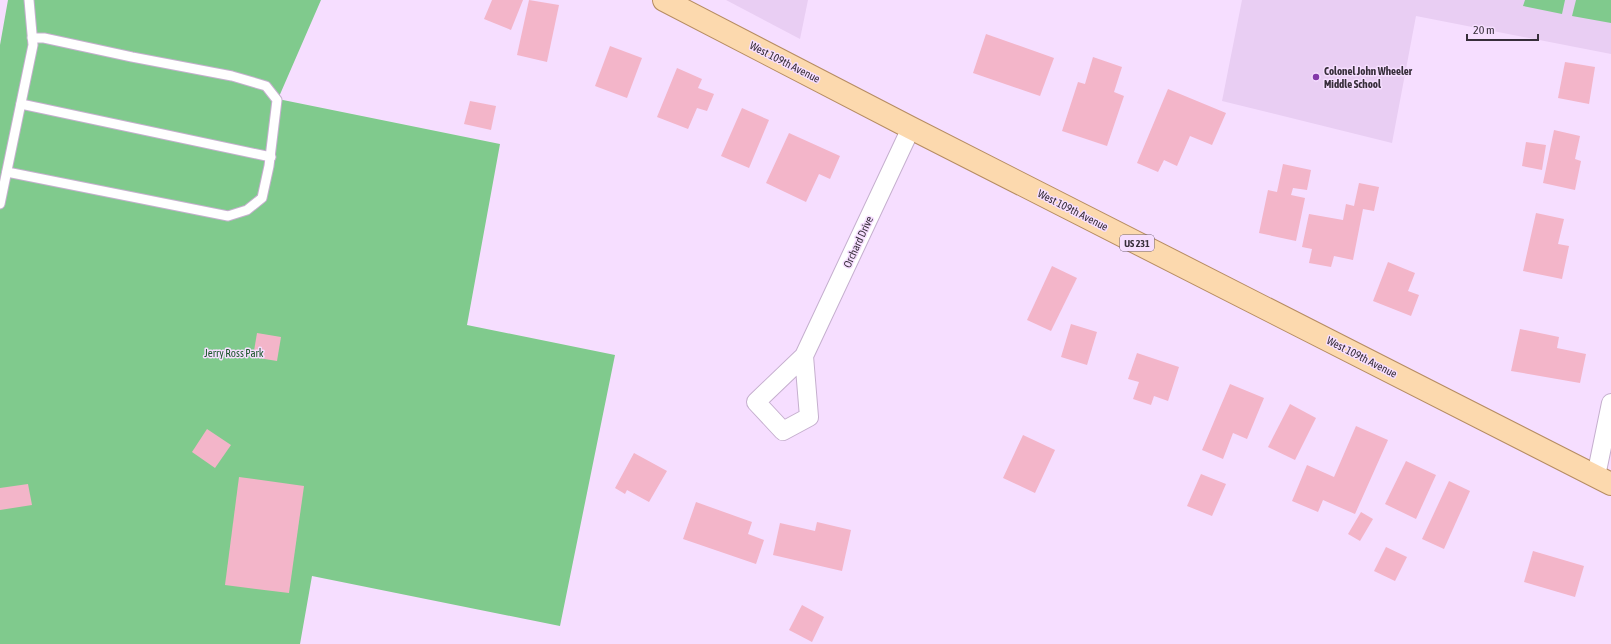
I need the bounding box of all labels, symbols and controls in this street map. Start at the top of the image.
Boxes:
scale bar [1467,16,1538,42]
text: 20 m [1473,23,1495,37]
street label: West 109th Avenue [748,39,822,85]
place label: Colonel John Wheeler Middle School [1324,65,1413,90]
marker: Colonel John Wheeler Middle School [1311,72,1321,82]
street label: West 109th Avenue [1036,187,1110,233]
street label: Orchard Drive [841,214,875,270]
road number: US 231 [1120,235,1154,251]
street label: West 109th Avenue [1325,334,1399,380]
park label: Jerry Ross Park [204,347,264,359]

